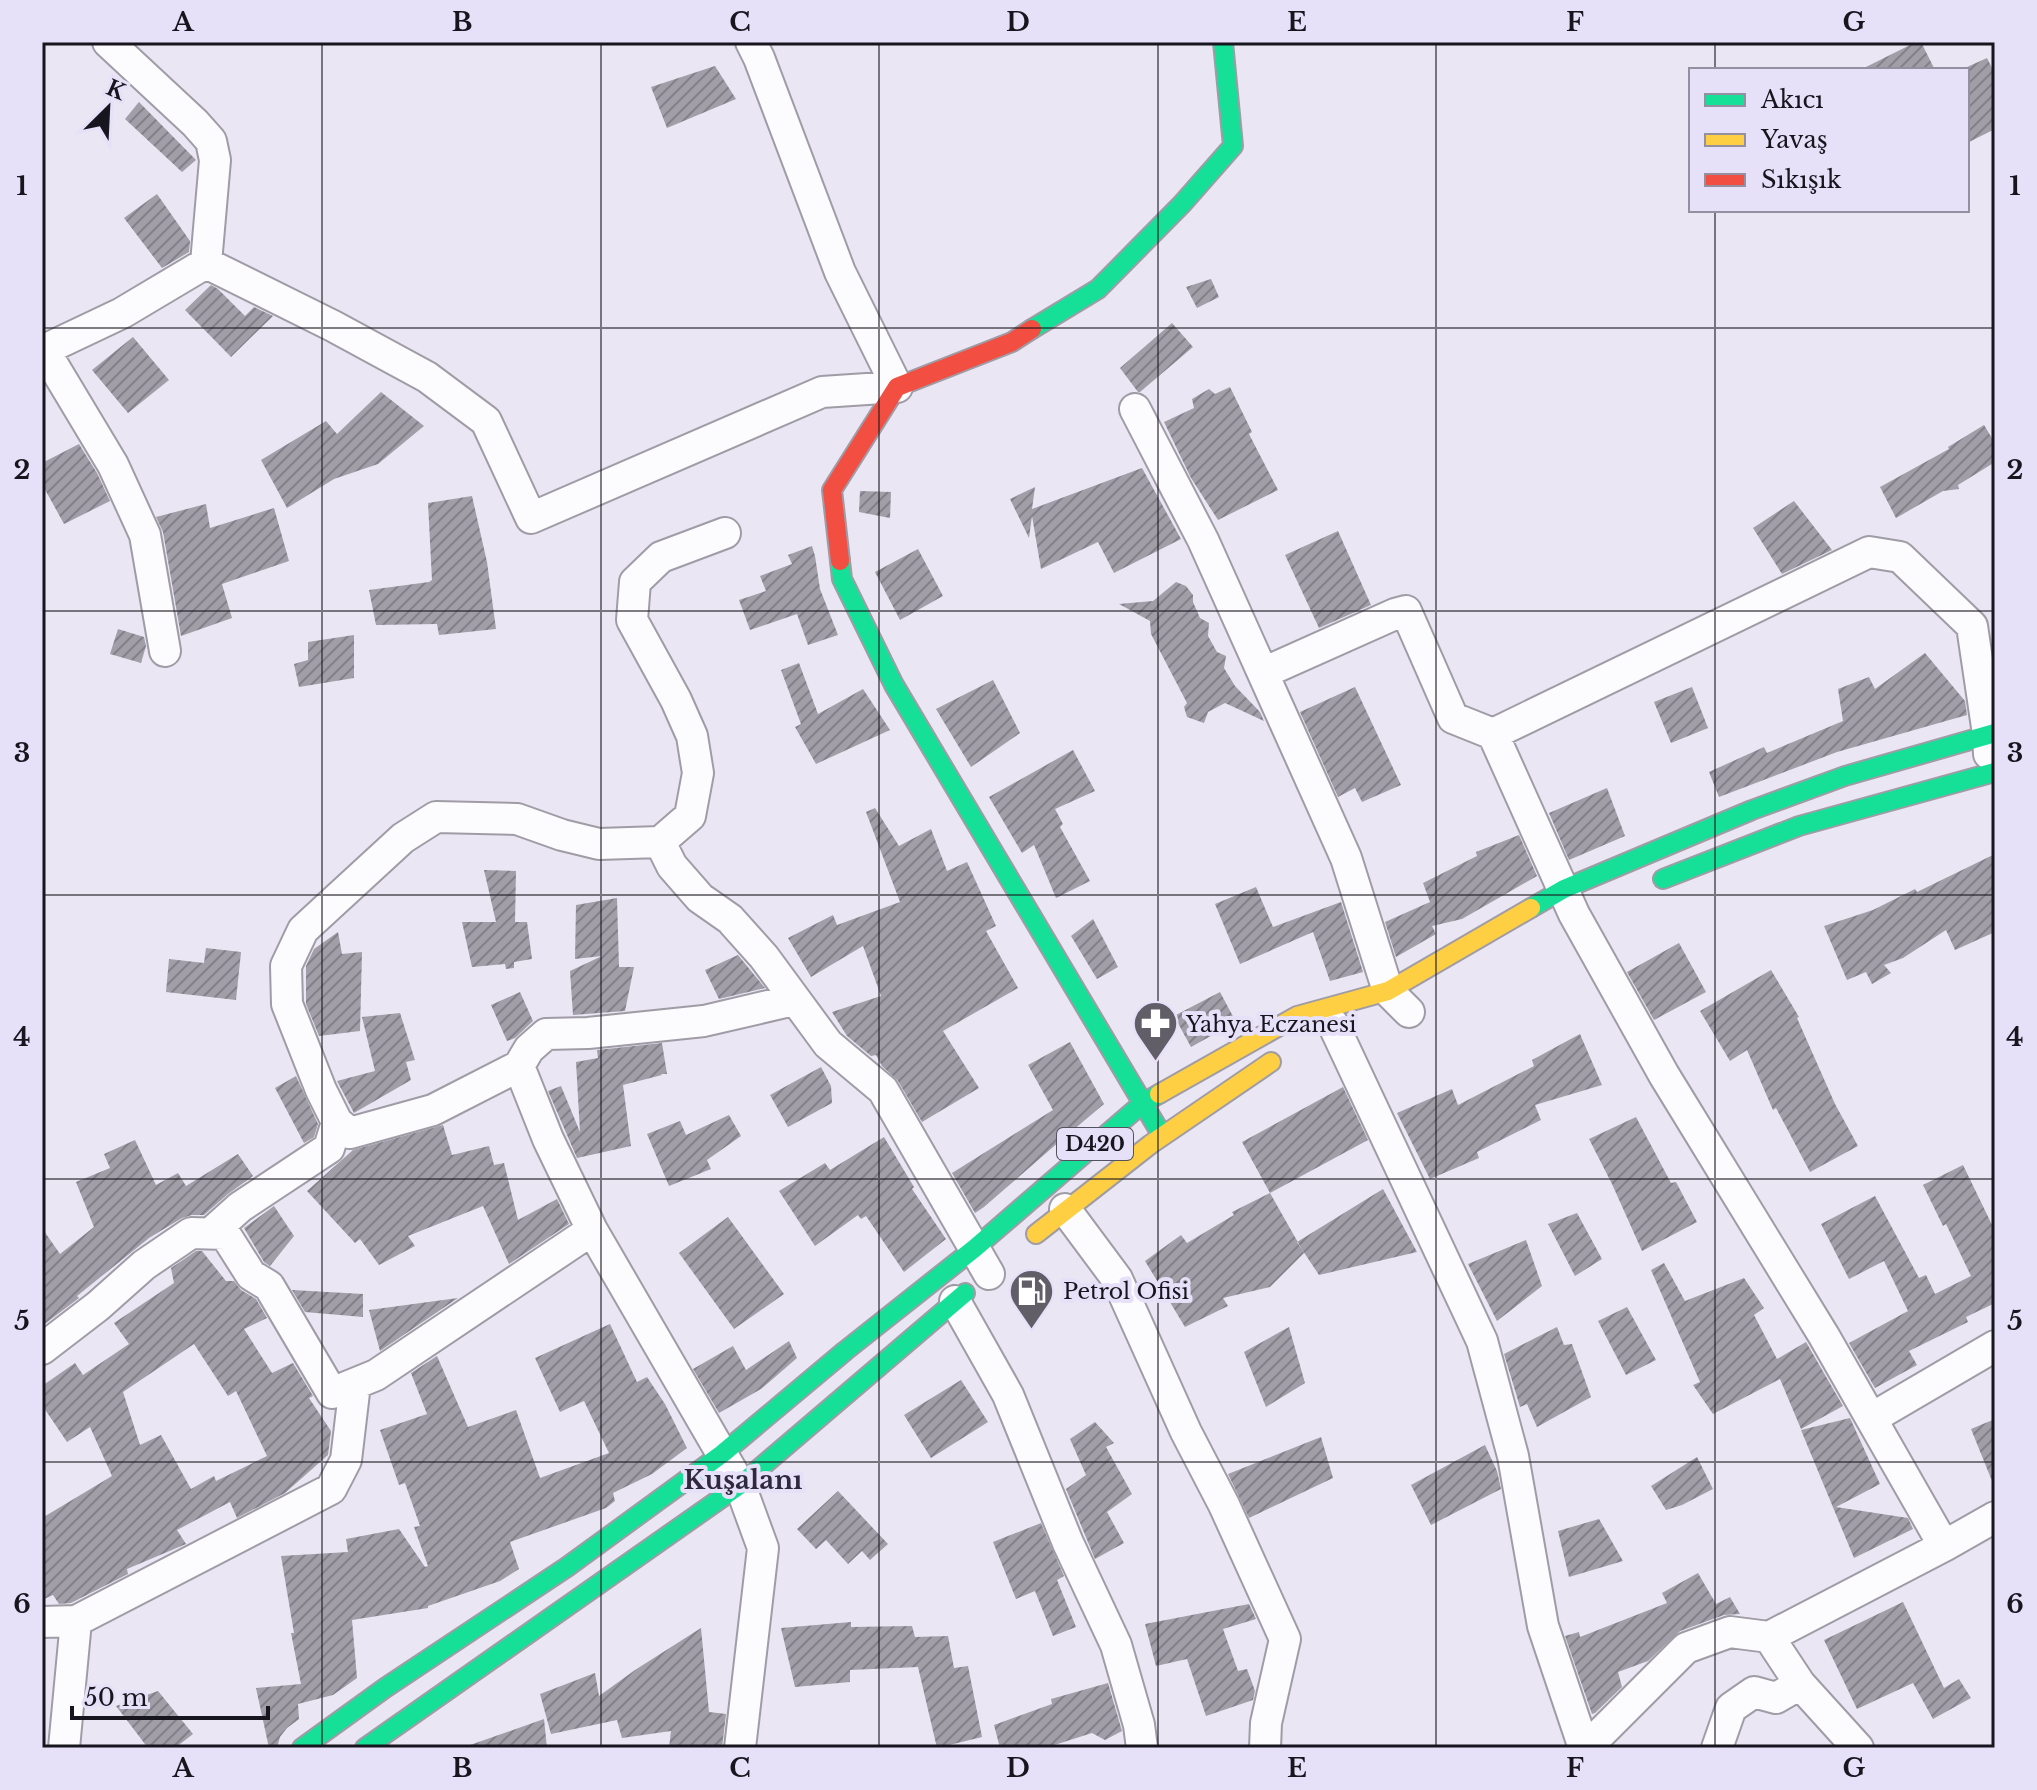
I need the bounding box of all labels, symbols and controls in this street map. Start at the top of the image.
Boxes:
text: A [171,6,194,38]
text: B [452,6,472,38]
text: C [729,6,751,38]
text: D [1006,6,1030,38]
text: E [1287,6,1307,38]
text: F [1566,6,1584,38]
text: G [1843,6,1866,38]
north arrow [68,68,148,148]
legend [1689,68,1969,212]
text: K [102,74,131,107]
text: Akıcı [1760,85,1824,114]
text: Yavaş [1760,125,1828,154]
text: Sıkışık [1761,165,1842,194]
text: 1 [16,170,28,202]
text: 1 [2009,170,2021,202]
text: 2 [14,454,30,486]
text: 2 [2007,454,2023,486]
text: 3 [14,737,30,769]
text: 3 [2007,737,2023,769]
pharmacy icon: Yahya Eczanesi [1131,1000,1179,1063]
place label: Yahya Eczanesi [1185,1011,1357,1038]
text: 4 [13,1021,31,1053]
text: 4 [2006,1021,2024,1053]
road number: D420 [1057,1128,1133,1160]
fuel station icon: Petrol Ofisi [1008,1267,1056,1330]
place label: Petrol Ofisi [1063,1278,1190,1305]
text: 5 [14,1305,30,1337]
text: 5 [2007,1305,2023,1337]
district label: Kuşalanı [683,1464,803,1496]
text: 6 [13,1588,31,1620]
text: 6 [2006,1588,2024,1620]
scale bar [72,1670,268,1720]
text: 50 m [84,1683,148,1712]
text: A [171,1752,194,1784]
text: B [452,1752,472,1784]
text: C [729,1752,751,1784]
text: D [1006,1752,1030,1784]
text: E [1287,1752,1307,1784]
text: F [1566,1752,1584,1784]
text: G [1843,1752,1866,1784]

